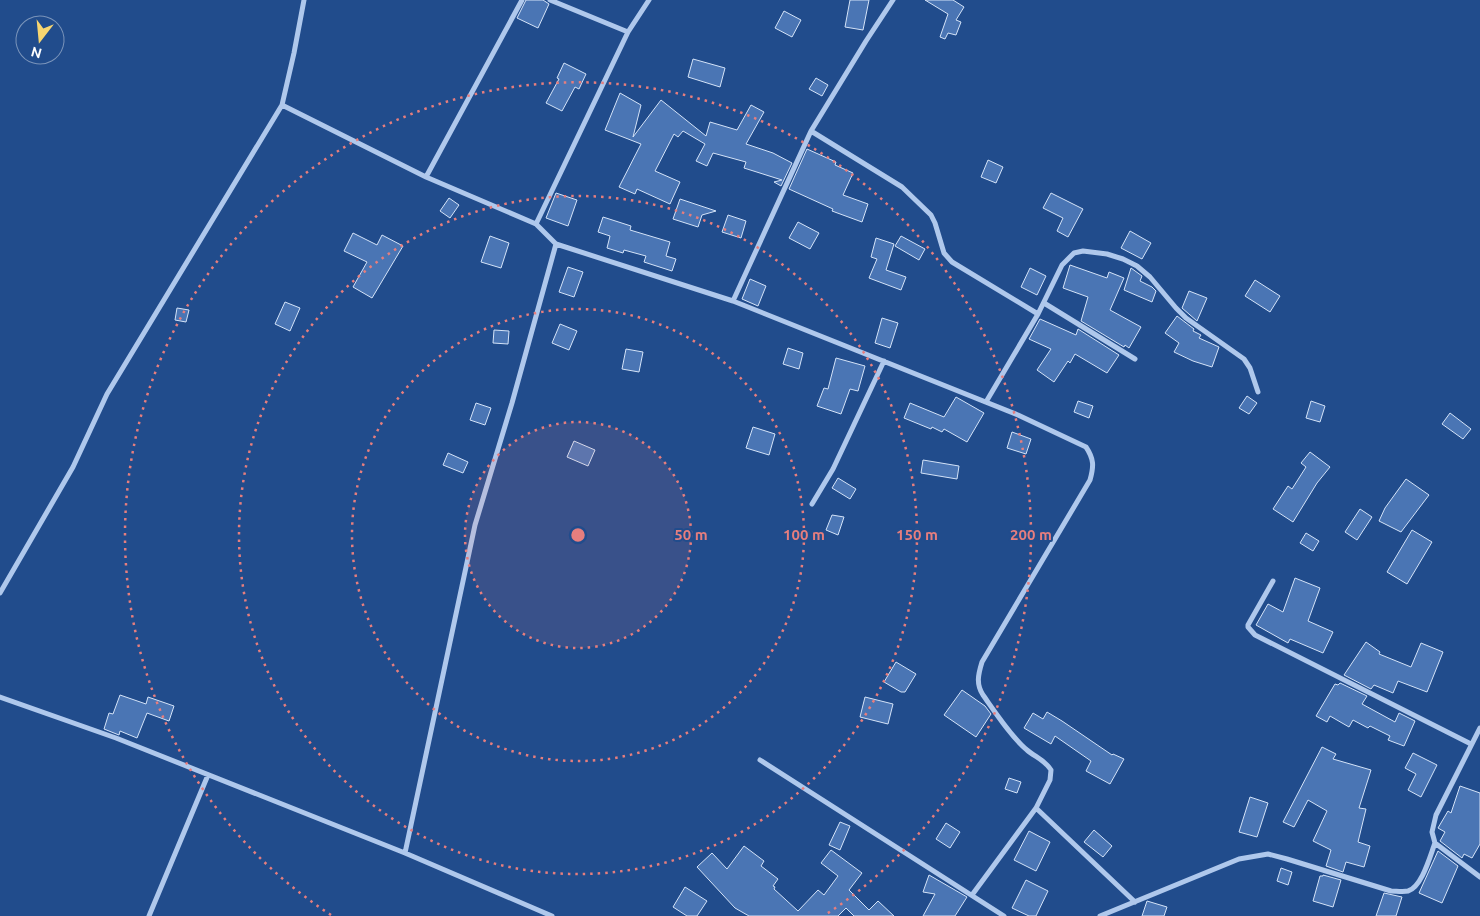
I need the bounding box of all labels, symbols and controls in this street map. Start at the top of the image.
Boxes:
north arrow [15,15,65,65]
text: N [29,43,44,62]
centre of rings [569,526,587,544]
text: 50 m [674,526,708,543]
text: 100 m [783,526,825,543]
text: 150 m [896,526,938,543]
text: 200 m [1010,526,1052,543]

